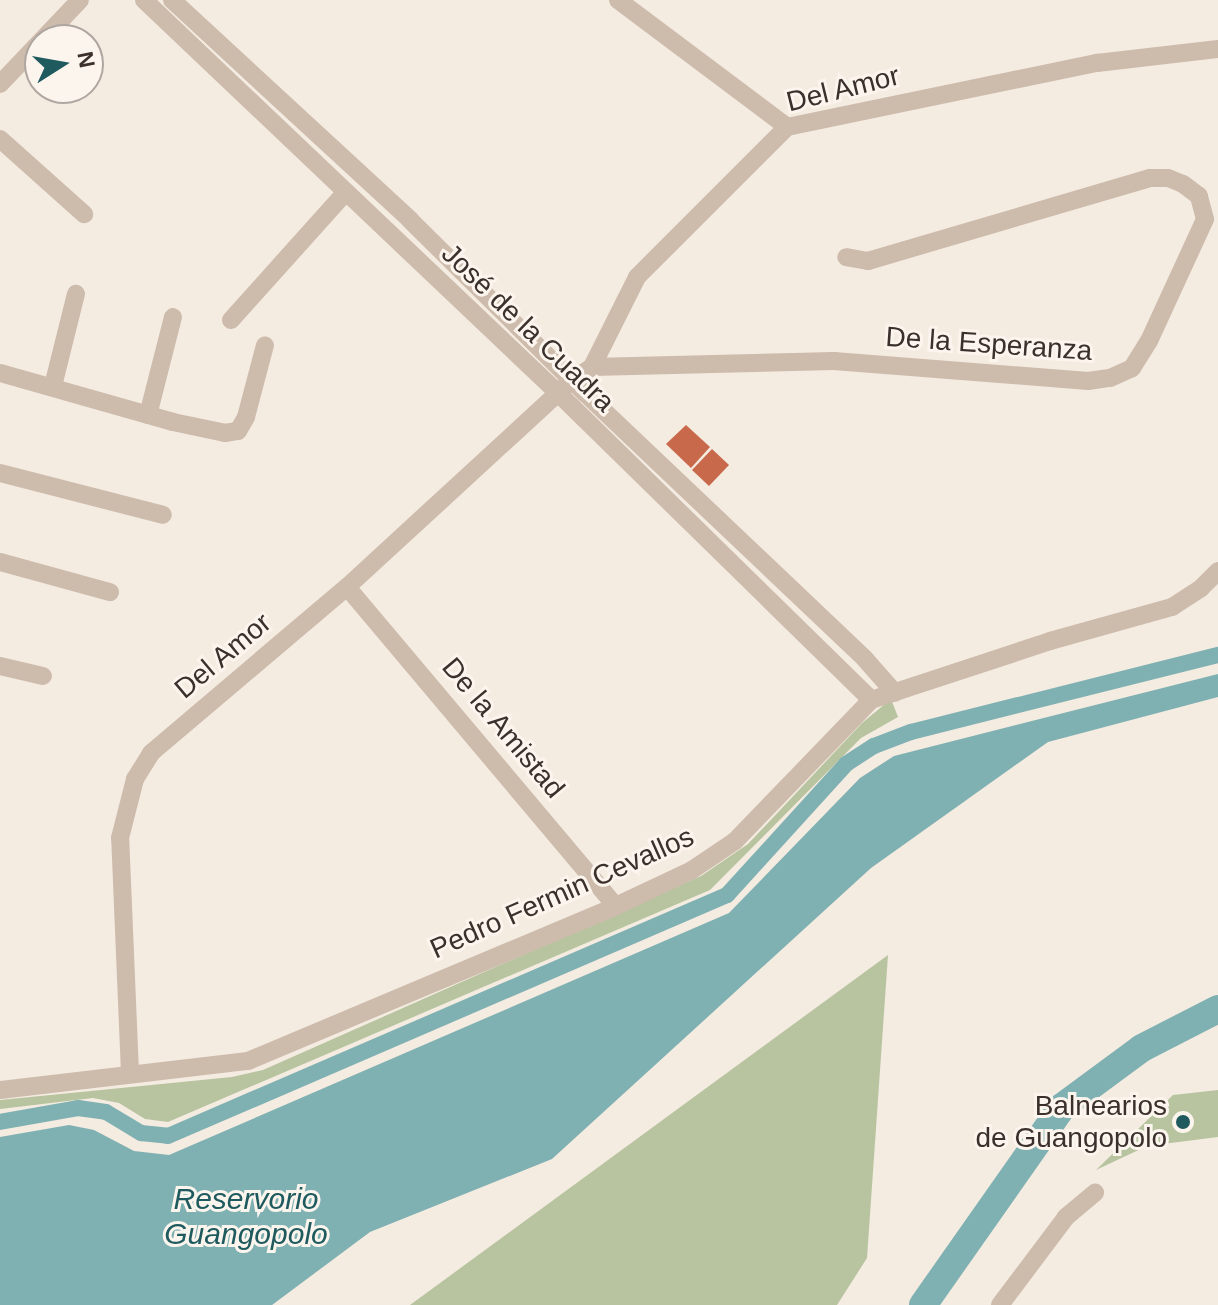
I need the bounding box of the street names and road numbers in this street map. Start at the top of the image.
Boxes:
street label: Del Amor [782,59,904,119]
street label: José de la Cuadra [435,237,621,419]
street label: De la Esperanza [885,320,1093,368]
street label: Del Amor [168,606,278,706]
street label: De la Amistad [434,650,572,806]
street label: Pedro Fermin Cevallos [425,820,699,966]

